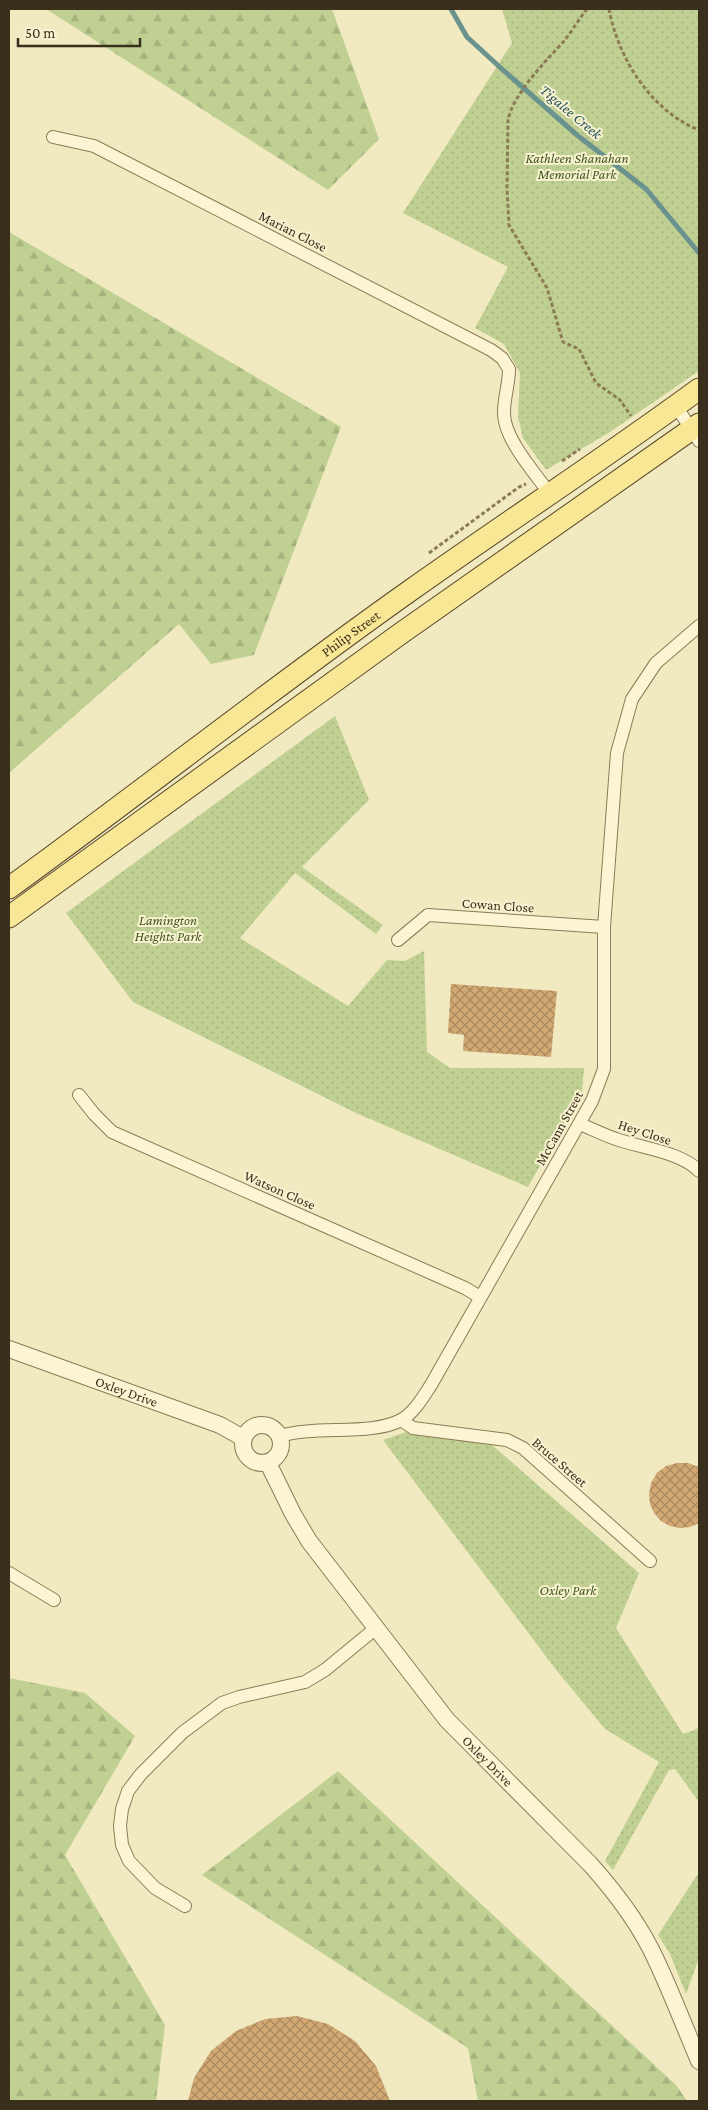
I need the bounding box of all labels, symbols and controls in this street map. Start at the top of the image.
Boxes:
scale bar [18,15,140,47]
text: 50 m [25,25,55,41]
water label: Tigalee Creek [536,82,606,144]
park label: Kathleen Shanahan Memorial Park [525,150,629,182]
street label: Marian Close [256,207,330,255]
street label: Philip Street [318,607,383,660]
street label: Cowan Close [461,894,535,916]
park label: Lamington Heights Park [135,912,202,944]
street label: McCann Street [532,1088,586,1168]
street label: Hey Close [616,1116,674,1148]
street label: Watson Close [242,1167,318,1213]
street label: Oxley Drive [93,1373,160,1410]
street label: Bruce Street [529,1434,591,1490]
park label: Oxley Park [540,1582,597,1598]
street label: Oxley Drive [459,1732,516,1790]

